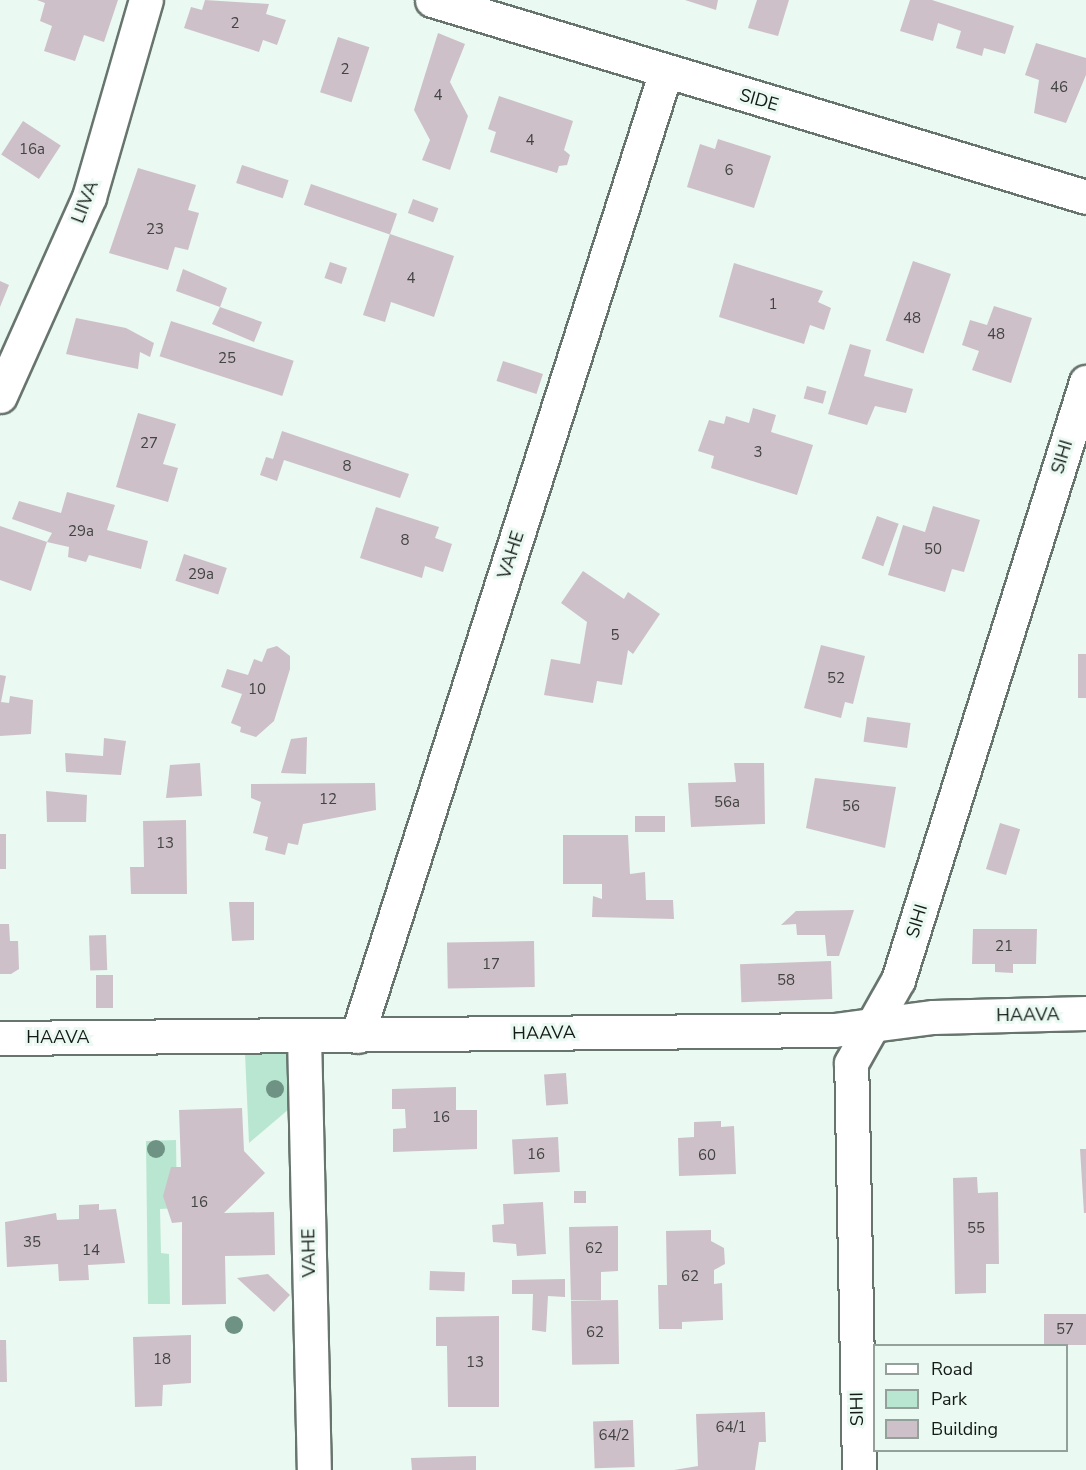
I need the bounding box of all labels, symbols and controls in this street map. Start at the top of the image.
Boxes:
house number: 2 [231,15,239,33]
house number: 2 [341,61,349,79]
house number: 46 [1050,79,1068,97]
street label: SIDE [737,84,781,116]
house number: 4 [434,87,442,105]
house number: 4 [526,132,534,150]
house number: 16a [19,141,45,159]
house number: 6 [725,162,733,180]
street label: LIIVA [67,178,103,226]
house number: 23 [146,221,164,239]
house number: 4 [407,270,415,288]
house number: 1 [769,296,777,314]
house number: 48 [903,310,921,328]
house number: 48 [987,326,1005,344]
house number: 25 [218,350,236,368]
house number: 27 [140,435,158,453]
street label: SIHI [1047,438,1077,476]
house number: 3 [754,444,762,462]
house number: 8 [343,458,351,476]
house number: 29a [68,523,94,541]
street label: VAHE [493,528,529,582]
house number: 8 [401,532,409,550]
house number: 50 [924,541,942,559]
house number: 29a [188,566,214,584]
house number: 5 [611,627,619,645]
house number: 52 [827,670,845,688]
house number: 10 [248,681,266,699]
house number: 12 [319,791,337,809]
house number: 56a [714,794,740,812]
house number: 56 [842,798,860,816]
house number: 13 [156,835,174,853]
street label: SIHI [902,902,932,940]
house number: 21 [995,938,1013,956]
house number: 17 [482,956,500,974]
house number: 58 [777,972,795,990]
street label: HAAVA [996,1004,1060,1026]
street label: HAAVA [512,1022,576,1044]
street label: HAAVA [26,1026,90,1048]
house number: 16 [432,1109,450,1127]
house number: 16 [527,1146,545,1164]
house number: 60 [698,1147,716,1165]
house number: 16 [190,1194,208,1212]
house number: 55 [967,1220,985,1238]
street label: VAHE [298,1228,320,1278]
house number: 35 [23,1234,41,1252]
house number: 62 [585,1240,603,1258]
house number: 14 [82,1242,100,1260]
house number: 62 [681,1268,699,1286]
house number: 57 [1056,1321,1074,1339]
house number: 62 [586,1324,604,1342]
legend [873,1344,1068,1452]
house number: 18 [153,1351,171,1369]
house number: 13 [466,1354,484,1372]
text: Road [931,1357,973,1381]
text: Park [931,1387,967,1411]
street label: SIHI [846,1392,868,1426]
text: Building [931,1417,998,1441]
house number: 64/1 [715,1419,747,1437]
house number: 64/2 [598,1427,630,1445]

